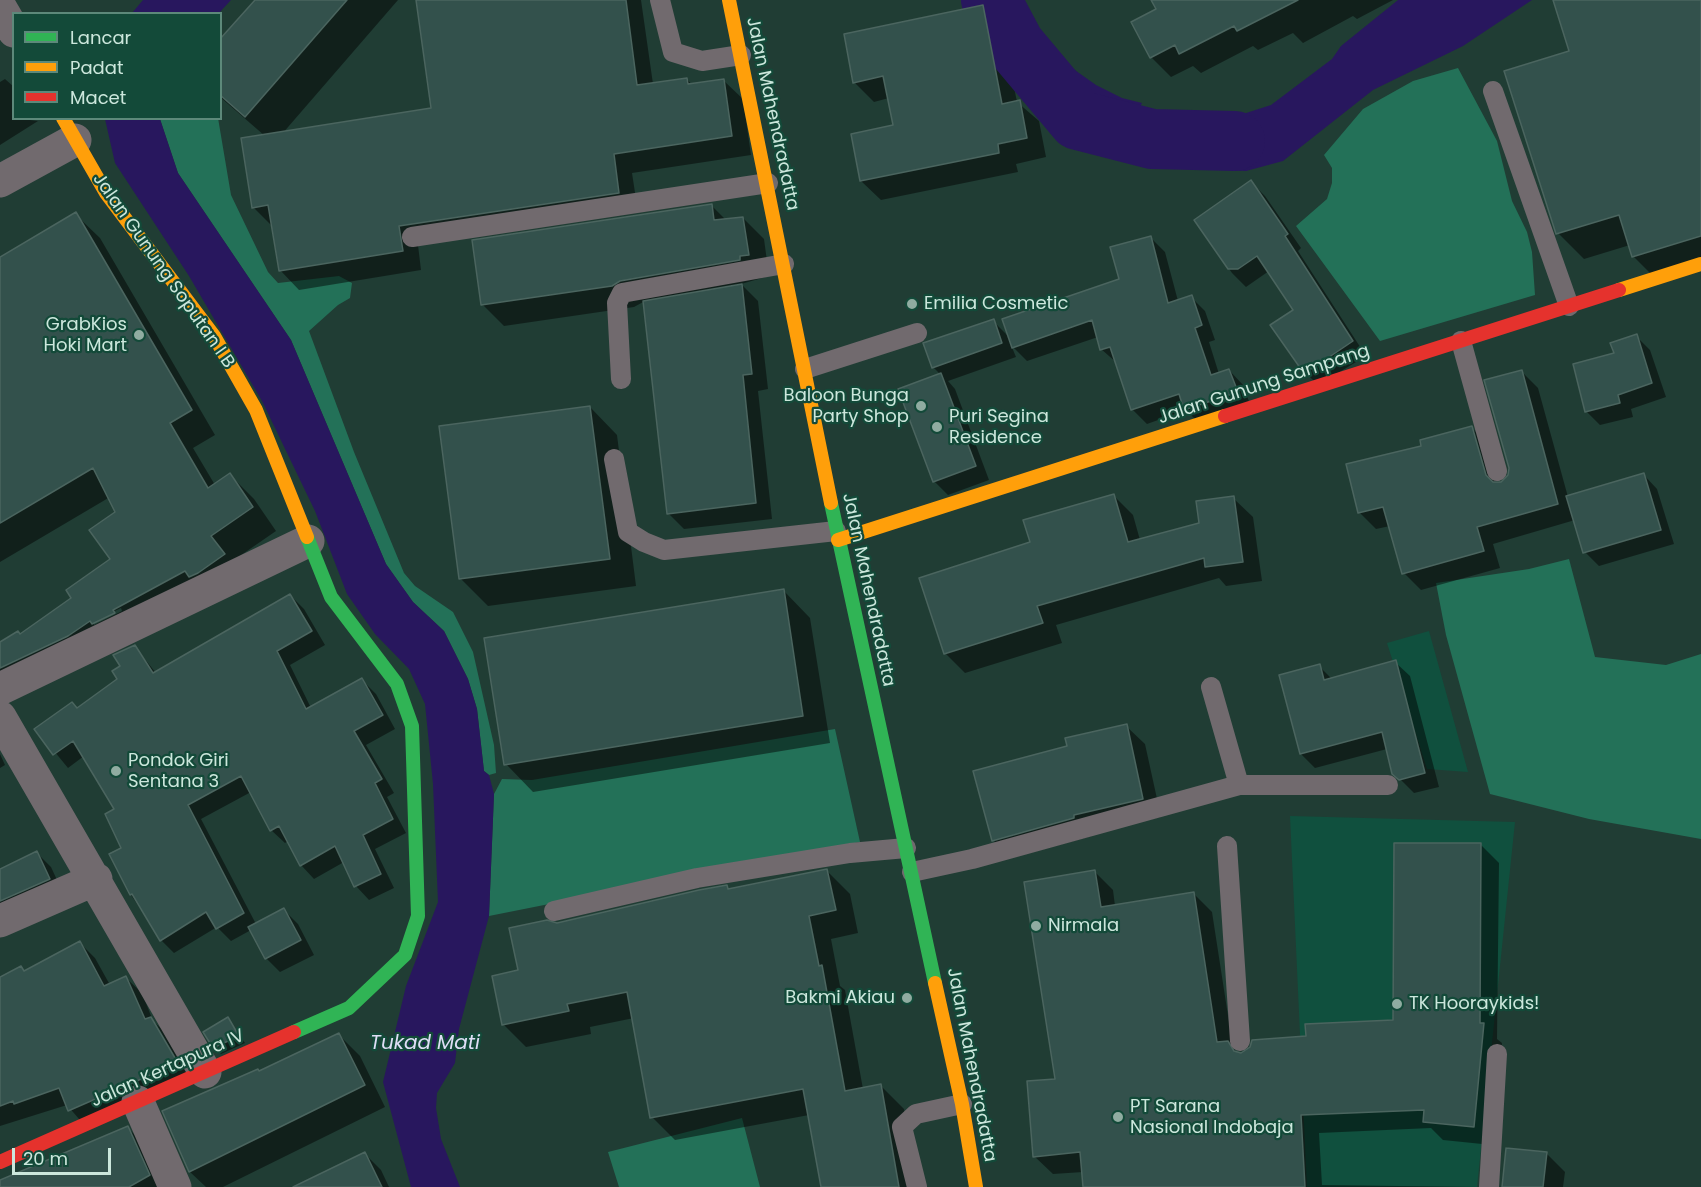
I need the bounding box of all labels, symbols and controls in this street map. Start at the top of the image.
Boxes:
legend [12,12,222,120]
street label: Jalan Mahendradatta [741,15,803,213]
text: Lancar [70,25,131,50]
text: Padat [70,55,123,80]
text: Macet [70,85,126,110]
street label: Jalan Gunung Soputan I B [87,169,239,373]
place label: Emilia Cosmetic [924,293,1068,315]
marker: Emilia Cosmetic [905,297,919,311]
place label: GrabKios Hoki Mart [44,314,127,356]
marker: GrabKios Hoki Mart [132,328,146,342]
street label: Jalan Gunung Sampang [1156,341,1372,429]
place label: Baloon Bunga Party Shop [784,385,909,428]
marker: Baloon Bunga Party Shop [914,399,928,413]
place label: Puri Segina Residence [949,406,1049,448]
marker: Puri Segina Residence [930,420,944,434]
street label: Jalan Mahendradatta [837,491,899,689]
place label: Pondok Giri Sentana 3 [128,750,229,792]
marker: Pondok Giri Sentana 3 [109,764,123,778]
place label: Nirmala [1048,915,1119,937]
marker: Nirmala [1029,919,1043,933]
street label: Jalan Mahendradatta [942,966,1000,1164]
place label: Bakmi Akiau [785,987,895,1009]
marker: Bakmi Akiau [900,991,914,1005]
place label: TK Hooraykids! [1409,993,1539,1015]
marker: TK Hooraykids! [1390,997,1404,1011]
street label: Jalan Kertapura IV [88,1025,248,1113]
water label: Tukad Mati [370,1032,480,1056]
place label: PT Sarana Nasional Indobaja [1130,1096,1294,1138]
marker: PT Sarana Nasional Indobaja [1111,1110,1125,1124]
scale bar [15,1136,114,1174]
text: 20 m [23,1146,68,1171]

